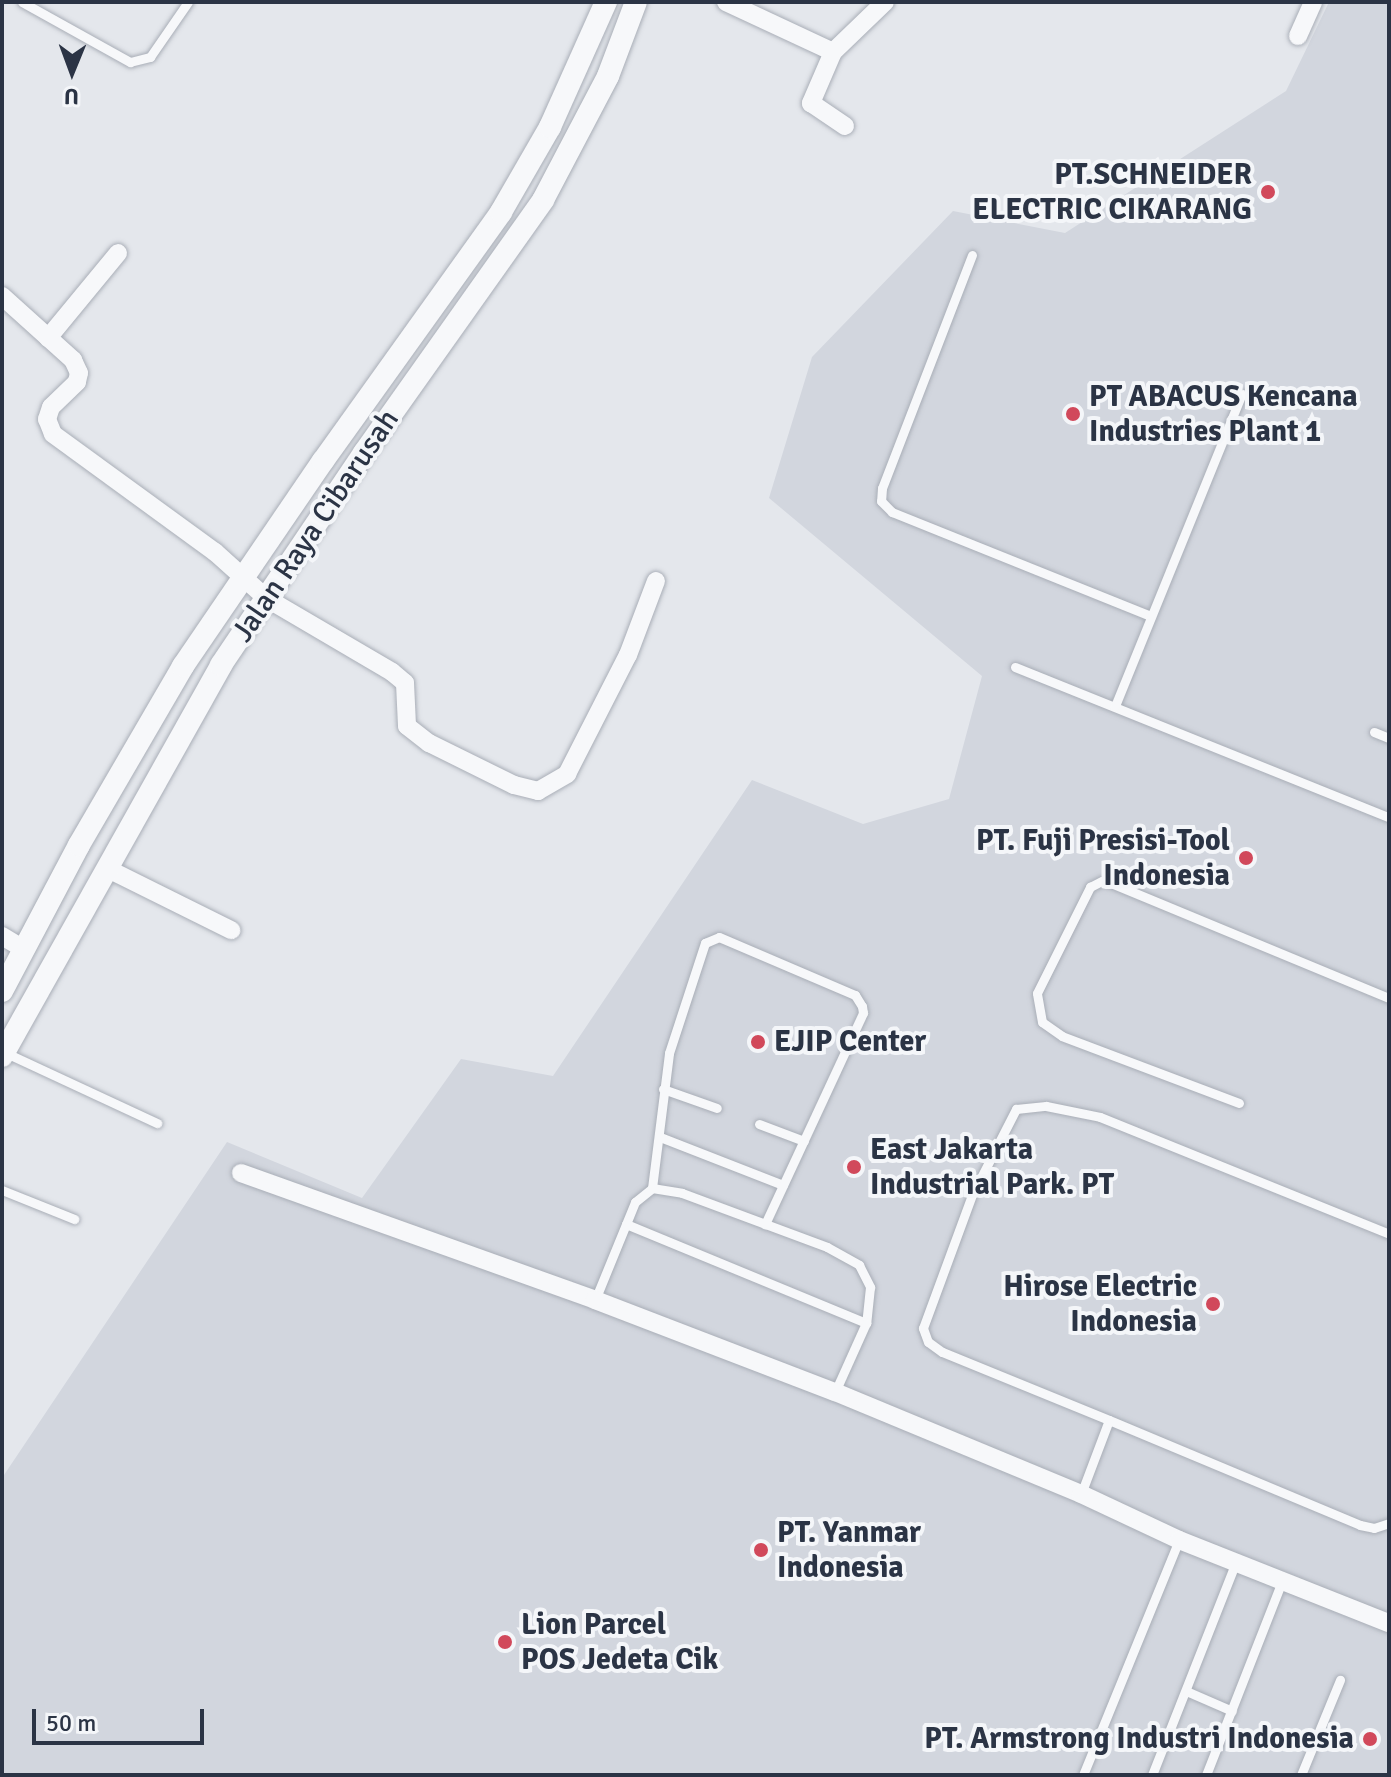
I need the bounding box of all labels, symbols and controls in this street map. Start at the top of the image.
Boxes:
north arrow [32,32,112,112]
text: U [64,83,79,110]
place label: PT.SCHNEIDER ELECTRIC CIKARANG [972,157,1252,228]
marker: PT.SCHNEIDER ELECTRIC CIKARANG [1259,183,1277,201]
place label: PT ABACUS Kencana Industries Plant 1 [1089,379,1358,450]
street label: Jalan Raya Cibarusah [225,403,407,649]
marker: PT ABACUS Kencana Industries Plant 1 [1064,405,1082,423]
place label: PT. Fuji Presisi-Tool Indonesia [976,823,1230,894]
marker: PT. Fuji Presisi-Tool Indonesia [1237,849,1255,867]
place label: EJIP Center [774,1024,926,1060]
marker: EJIP Center [749,1033,767,1051]
place label: East Jakarta Industrial Park. PT [870,1132,1114,1202]
marker: East Jakarta Industrial Park. PT [845,1158,863,1176]
place label: Hirose Electric Indonesia [1003,1269,1197,1340]
marker: Hirose Electric Indonesia [1204,1295,1222,1313]
place label: PT. Yanmar Indonesia [777,1515,921,1586]
marker: PT. Yanmar Indonesia [752,1541,770,1559]
place label: Lion Parcel POS Jedeta Cik [521,1607,718,1678]
marker: Lion Parcel POS Jedeta Cik [496,1633,514,1651]
scale bar [36,1693,208,1743]
text: 50 m [46,1708,96,1738]
place label: PT. Armstrong Industri Indonesia [924,1721,1354,1757]
marker: PT. Armstrong Industri Indonesia [1361,1730,1379,1748]

